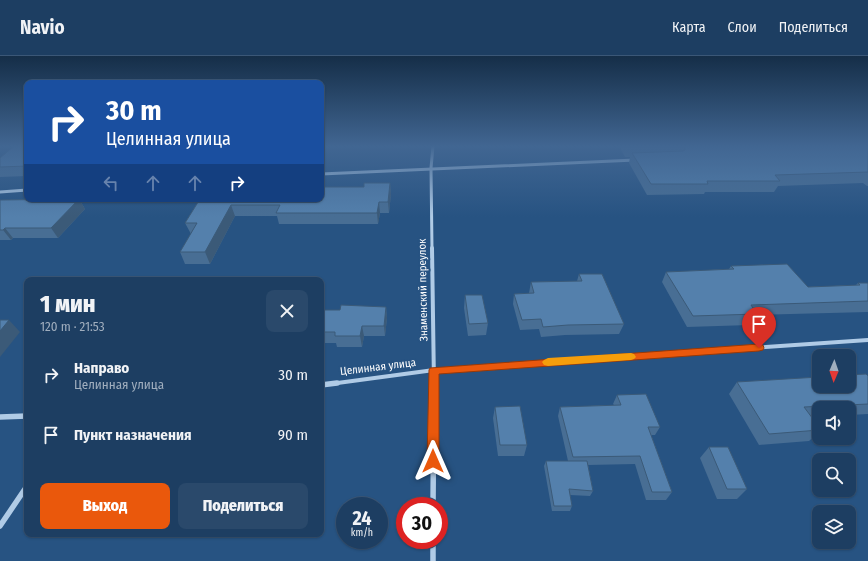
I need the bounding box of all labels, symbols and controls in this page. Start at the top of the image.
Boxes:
text: Navio [20,16,65,39]
text: Карта [672,19,706,36]
text: Слои [728,19,757,36]
text: Поделиться [779,19,848,36]
text: 30 m [106,94,162,127]
icon: right [40,96,92,148]
text: Целинная улица [106,128,231,150]
icon: left [100,172,122,194]
icon: ahead [142,172,164,194]
icon: ahead [184,172,206,194]
icon: right [226,172,248,194]
street label: Знаменский переулок [416,238,430,341]
text: 1 мин [40,290,95,318]
button: close [266,290,308,332]
pin [742,307,776,348]
icon: arrive [748,313,770,335]
text: 120 m · 21:53 [40,319,105,334]
north arrow [812,349,856,393]
map controls [812,349,856,549]
street label: Целинная улица [339,356,417,378]
text: Направо [74,359,129,377]
icon: right [40,364,62,386]
text: 30 m [278,366,308,384]
text: Целинная улица [74,377,164,392]
button: sound [812,401,856,445]
icon: arrive [40,424,62,446]
text: Пункт назначения [74,426,192,444]
text: 90 m [278,426,308,444]
position arrow [412,440,454,482]
button: search [812,453,856,497]
button: Выход [40,483,170,529]
button: Поделиться [178,483,308,529]
speed limit sign: 30 [396,497,448,549]
button: layers [812,505,856,549]
text: 24 [352,506,372,530]
text: km/h [351,527,373,539]

